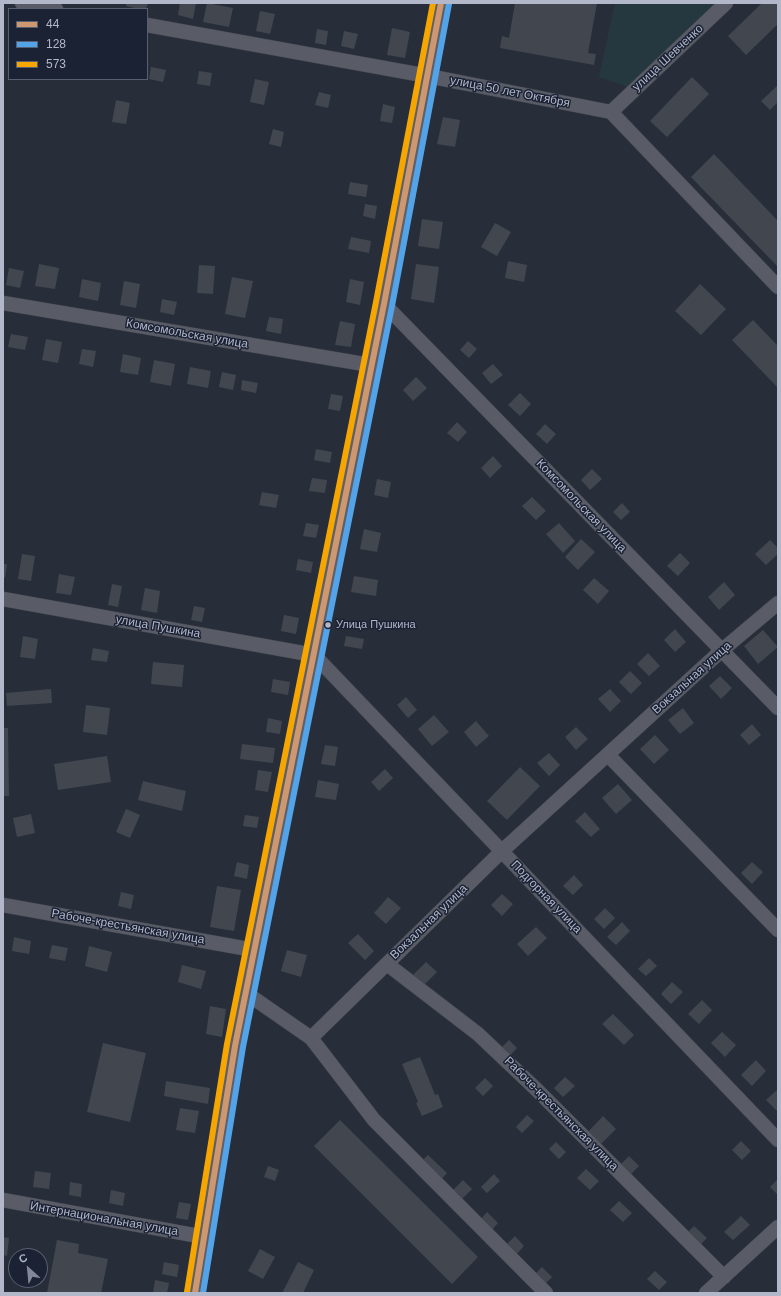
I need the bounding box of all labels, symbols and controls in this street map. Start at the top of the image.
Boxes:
legend [8,8,148,80]
text: 44 [46,17,59,31]
street label: улица Шевченко [630,22,706,94]
text: 128 [46,37,66,51]
text: 573 [46,57,66,71]
street label: улица 50 лет Октября [449,73,571,111]
street label: Комсомольская улица [125,316,249,352]
street label: Комсомольская улица [533,457,629,555]
street label: улица Пушкина [114,612,202,642]
place label: Улица Пушкина [336,618,416,632]
marker: Улица Пушкина [323,620,333,630]
street label: Вокзальная улица [649,639,735,717]
street label: Подгорная улица [508,858,584,936]
street label: Вокзальная улица [387,882,471,962]
street label: Рабоче-крестьянская улица [50,906,206,948]
street label: Рабоче-крестьянская улица [501,1054,621,1174]
street label: Интернациональная улица [29,1199,179,1239]
north arrow [8,1248,48,1288]
text: С [17,1251,29,1265]

